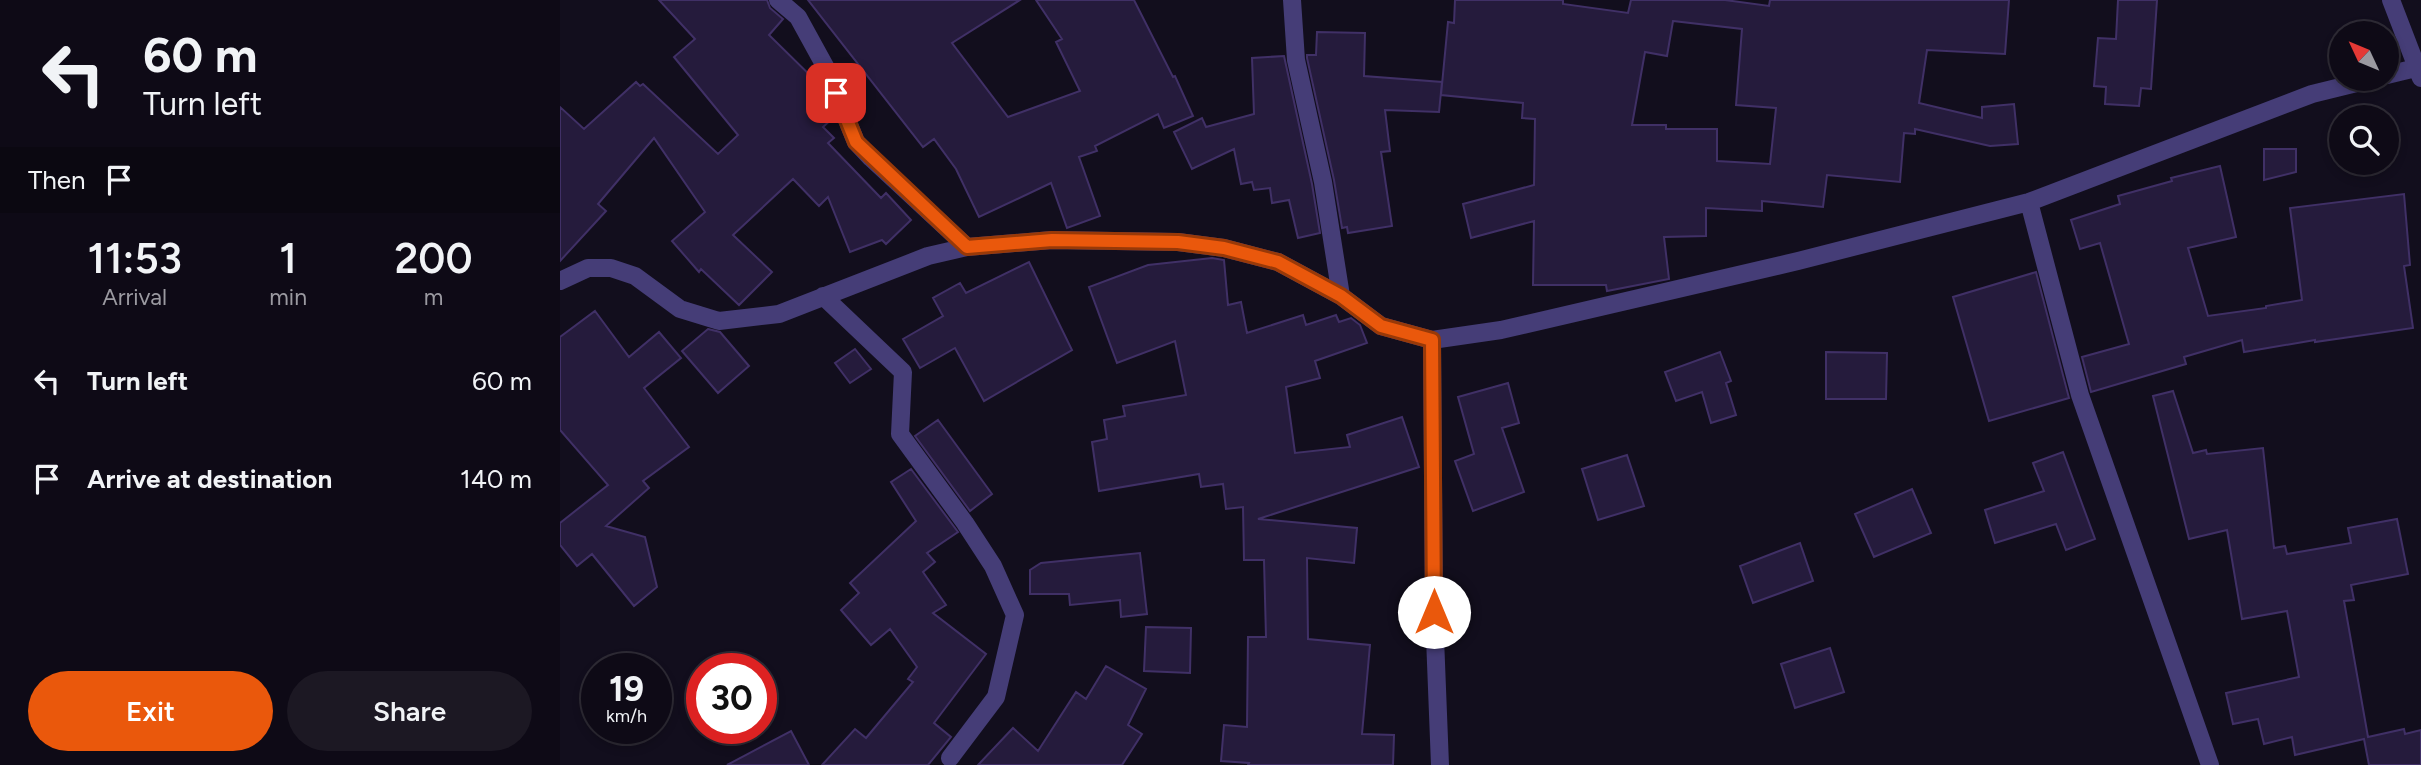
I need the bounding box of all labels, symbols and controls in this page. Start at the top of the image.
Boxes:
north arrow [2329,21,2399,91]
map controls [2329,21,2399,175]
text: 60 m [143,25,258,84]
icon: left [28,28,119,119]
pin [806,63,866,123]
icon: arrive [817,74,855,112]
text: Turn left [143,85,262,123]
button: search [2329,105,2399,175]
icon: arrive [100,161,138,199]
text: Then [28,164,86,196]
text: 11:53 [87,233,182,284]
text: 1 [279,233,297,284]
text: 200 [394,233,473,284]
text: Arrival [102,283,167,311]
text: min [269,283,307,311]
text: m [424,283,443,311]
icon: left [28,362,66,400]
text: Turn left [87,365,188,397]
text: 60 m [472,365,532,397]
icon: arrive [28,460,66,498]
text: Arrive at destination [87,463,332,495]
text: 140 m [460,463,532,495]
position arrow [1397,575,1471,649]
speed limit sign: 30 [686,653,777,744]
text: 19 [609,668,644,710]
button: Exit [28,671,273,751]
button: Share [287,671,532,751]
text: km/h [606,705,647,727]

